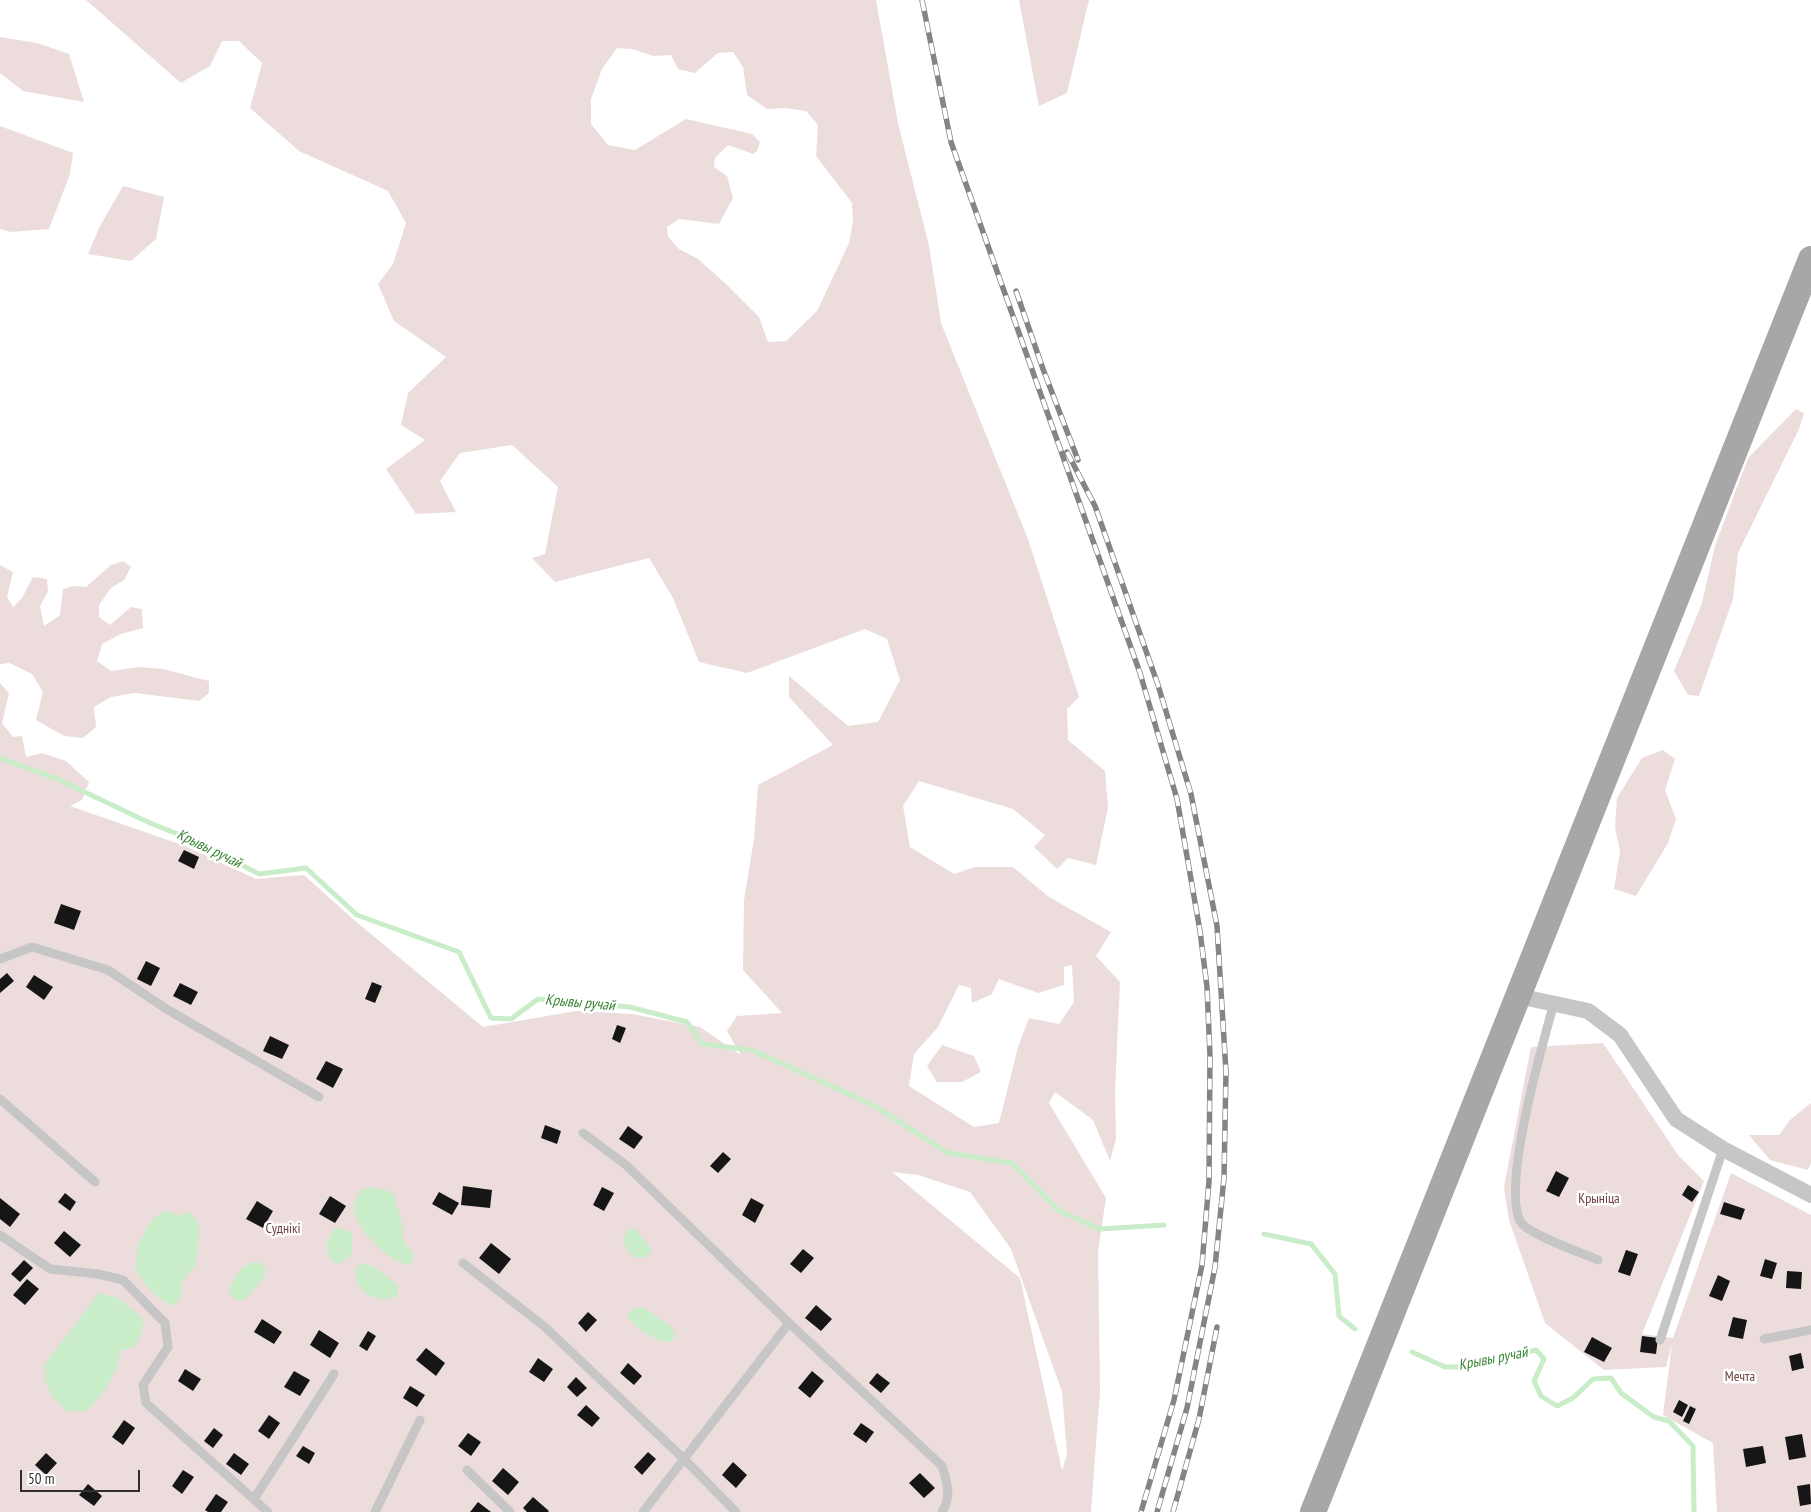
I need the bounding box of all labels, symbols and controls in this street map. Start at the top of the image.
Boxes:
water label: Крывы ручай [174,826,244,872]
water label: Крывы ручай [544,991,616,1015]
park label: Крыніца [1578,1191,1620,1207]
park label: Суднікі [265,1221,301,1237]
water label: Крывы ручай [1457,1344,1529,1374]
park label: Мечта [1725,1369,1755,1385]
scale bar [22,1460,142,1492]
text: 50 m [28,1469,54,1488]

